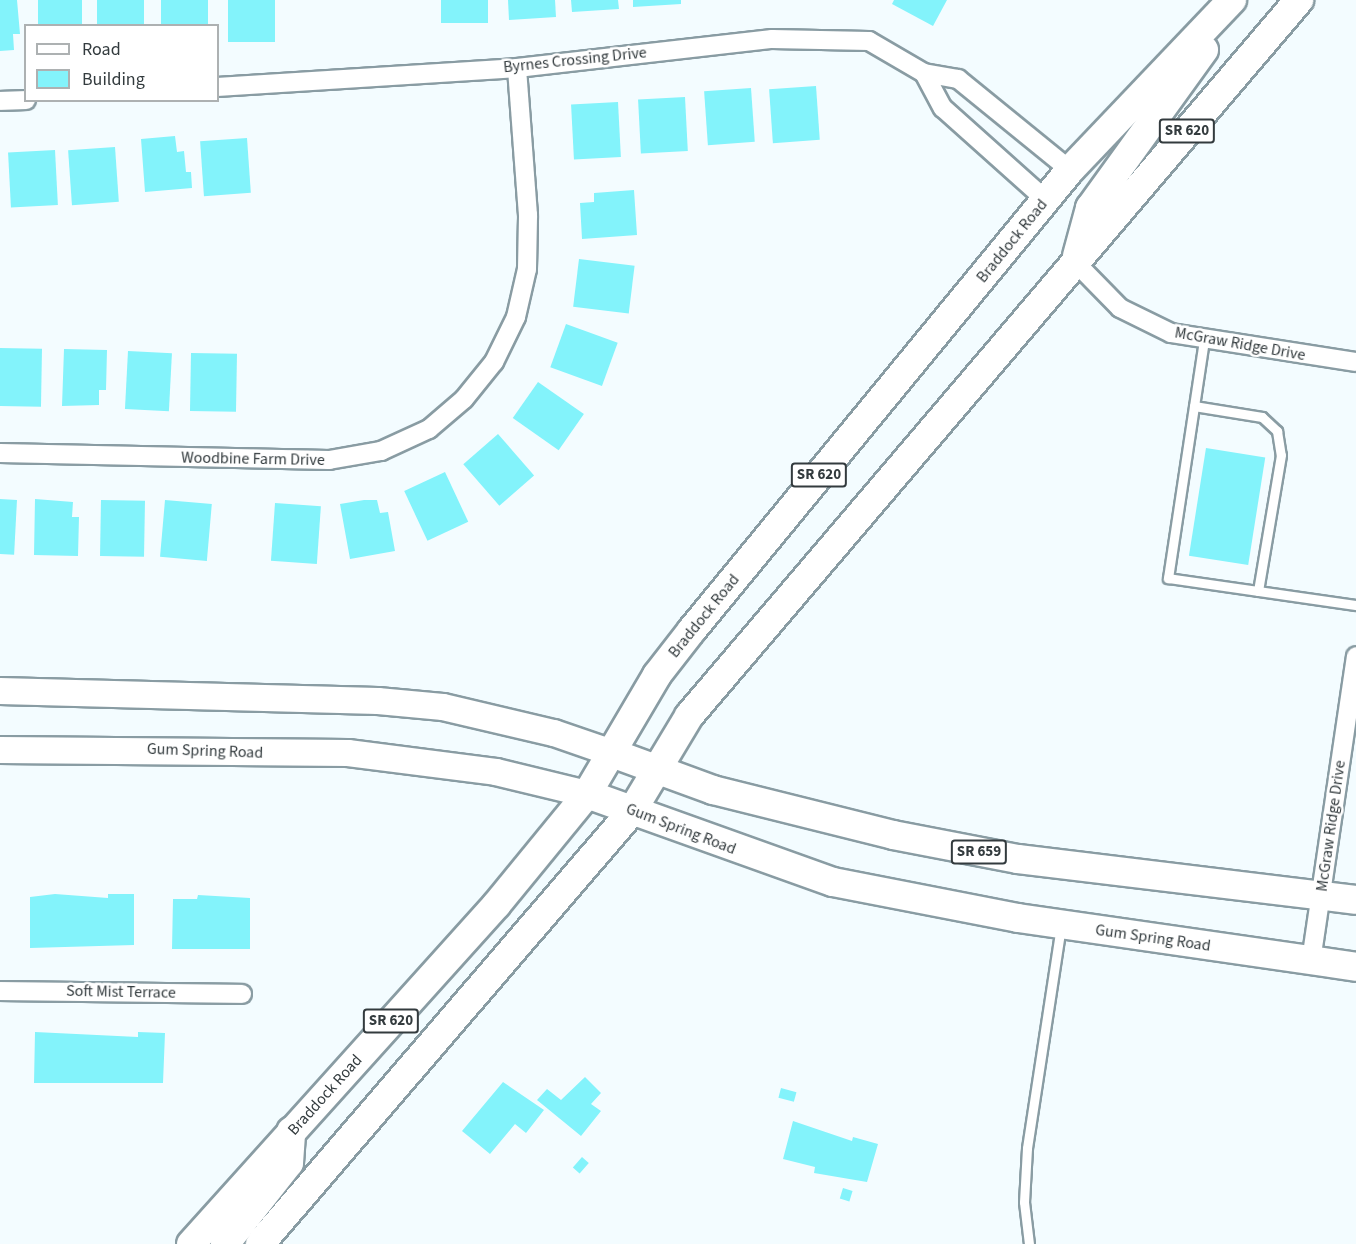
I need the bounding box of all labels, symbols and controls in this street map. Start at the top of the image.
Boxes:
legend [24,24,219,102]
text: Road [82,37,121,62]
street label: Byrnes Crossing Drive [502,43,648,77]
text: Building [82,67,145,92]
road number: SR 620 [1158,119,1216,143]
street label: Braddock Road [972,195,1052,287]
street label: McGraw Ridge Drive [1173,323,1307,365]
street label: Woodbine Farm Drive [181,448,325,470]
road number: SR 620 [790,463,848,487]
street label: Braddock Road [664,570,744,662]
street label: Gum Spring Road [147,739,263,763]
street label: McGraw Ridge Drive [1312,759,1350,893]
street label: Gum Spring Road [623,799,739,859]
road number: SR 659 [950,840,1008,864]
street label: Gum Spring Road [1094,920,1212,956]
street label: Soft Mist Terrace [66,981,176,1003]
road number: SR 620 [362,1009,420,1033]
street label: Braddock Road [284,1051,366,1139]

